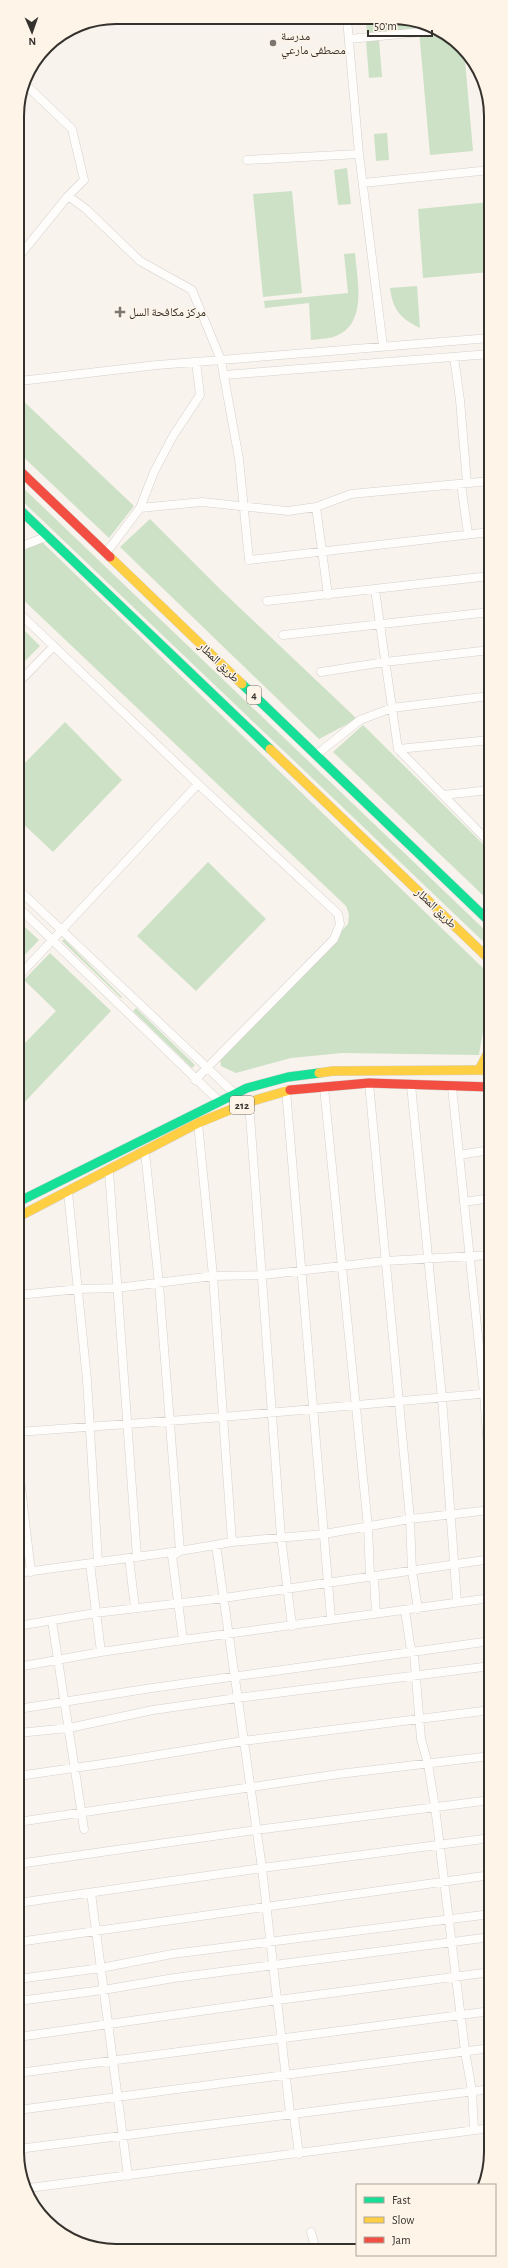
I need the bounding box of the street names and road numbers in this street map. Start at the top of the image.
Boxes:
street label: طريق المطار [195,639,242,685]
road number: 4 [247,686,261,704]
street label: طريق المطار [412,885,459,931]
road number: 212 [230,1096,254,1114]

